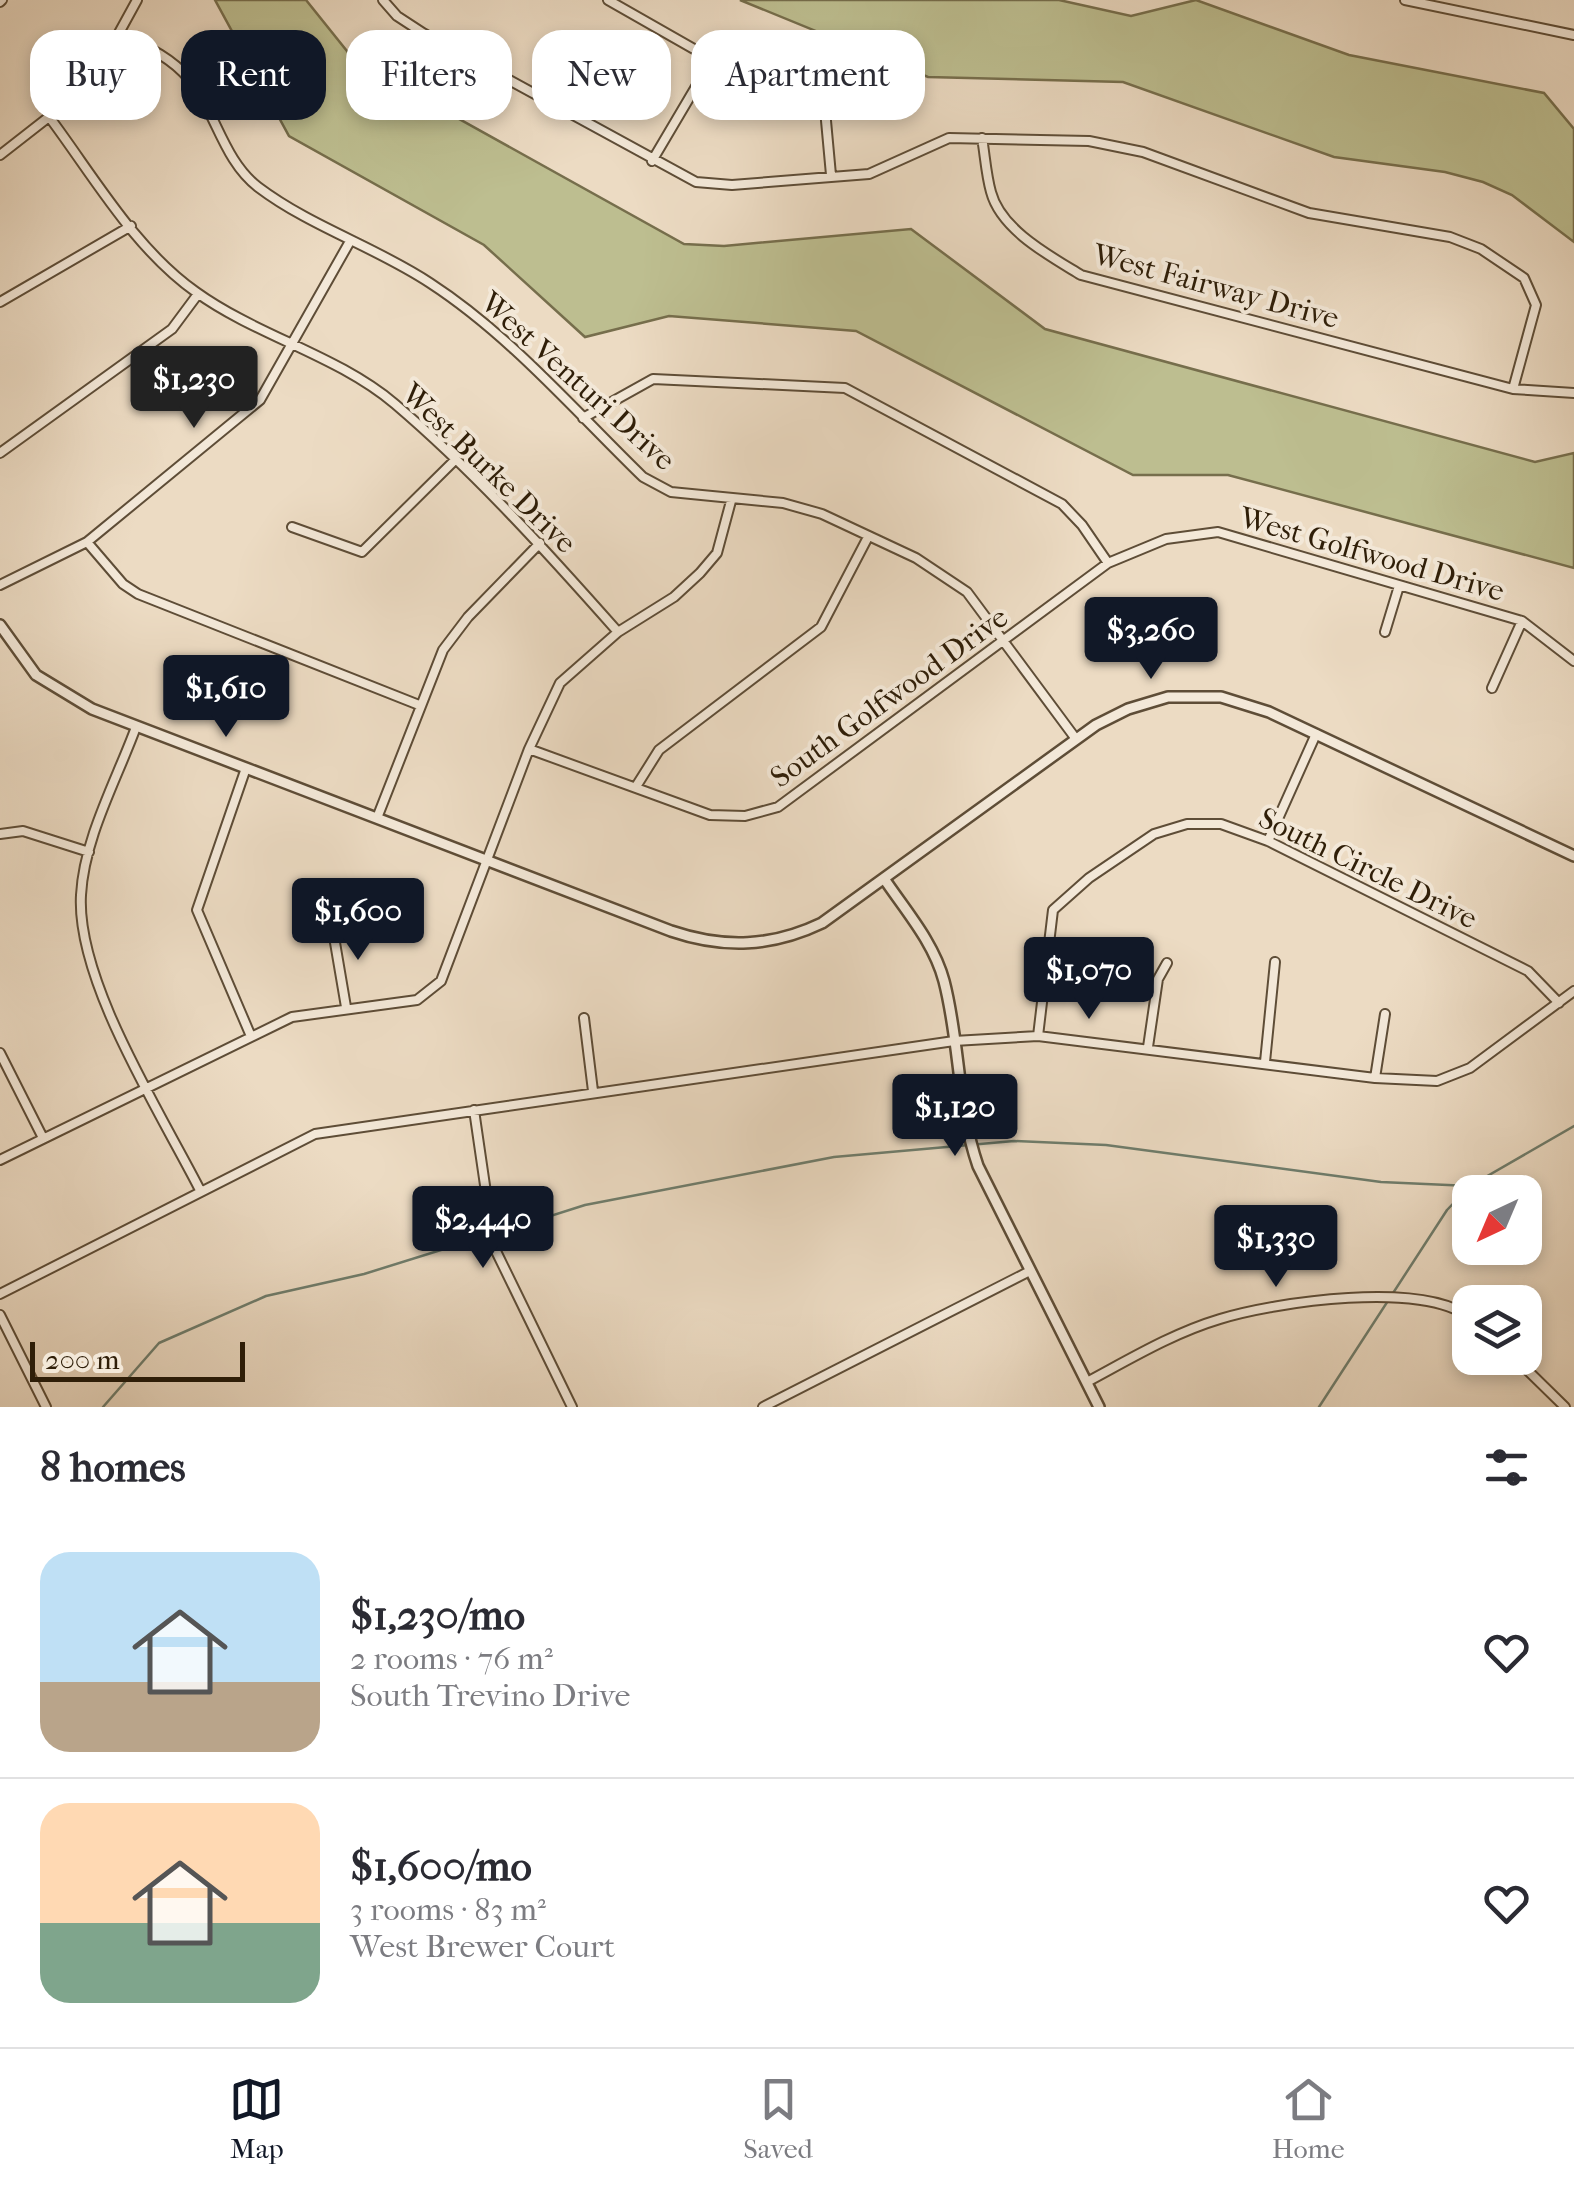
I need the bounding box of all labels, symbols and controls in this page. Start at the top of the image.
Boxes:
chip: Buy [30,30,161,120]
chip: Rent [181,30,326,120]
chip: Filters [346,30,512,120]
chip: New [532,30,671,120]
chip: Apartment [691,30,925,120]
street label: West Fairway Drive [1088,237,1343,336]
street label: West Venturi Drive [473,284,682,478]
pin: $1,230 [113,346,275,431]
text: $1,230 [153,360,235,397]
street label: West Burke Drive [393,376,583,561]
street label: West Golfwood Drive [1235,500,1508,609]
pin: $3,260 [1070,597,1232,682]
street label: South Golfwood Drive [764,600,1015,795]
text: $3,260 [1107,611,1195,648]
pin: $1,610 [145,655,307,740]
text: $1,610 [185,669,267,706]
street label: South Circle Drive [1253,800,1483,937]
pin: $1,600 [277,878,439,963]
text: $1,600 [314,892,402,929]
pin: $1,070 [1008,937,1170,1022]
text: $1,070 [1046,951,1132,988]
pin: $1,120 [874,1074,1036,1159]
text: $1,120 [914,1088,996,1125]
north arrow [1452,1175,1542,1265]
map controls [1452,1175,1542,1375]
pin: $2,440 [402,1186,564,1271]
text: $2,440 [434,1200,532,1237]
pin: $1,330 [1195,1205,1357,1290]
text: $1,330 [1236,1219,1316,1256]
button: layers [1452,1285,1542,1375]
scale bar [30,1337,245,1382]
text: 200 m [45,1343,120,1376]
icon: filters [1479,1440,1534,1495]
text: 8 homes [40,1443,186,1492]
text: $1,230/mo [350,1591,525,1640]
icon: home [120,1592,240,1712]
icon: heart [1479,1625,1534,1680]
text: 2 rooms · 76 m² [350,1640,553,1677]
text: South Trevino Drive [350,1677,630,1714]
text: $1,600/mo [350,1842,532,1891]
icon: home [120,1843,240,1963]
icon: heart [1479,1876,1534,1931]
text: 3 rooms · 83 m² [350,1891,546,1928]
text: West Brewer Court [350,1928,615,1965]
tab: Map [229,2072,284,2165]
tab: Saved [743,2072,813,2165]
tab: Home [1272,2072,1345,2165]

